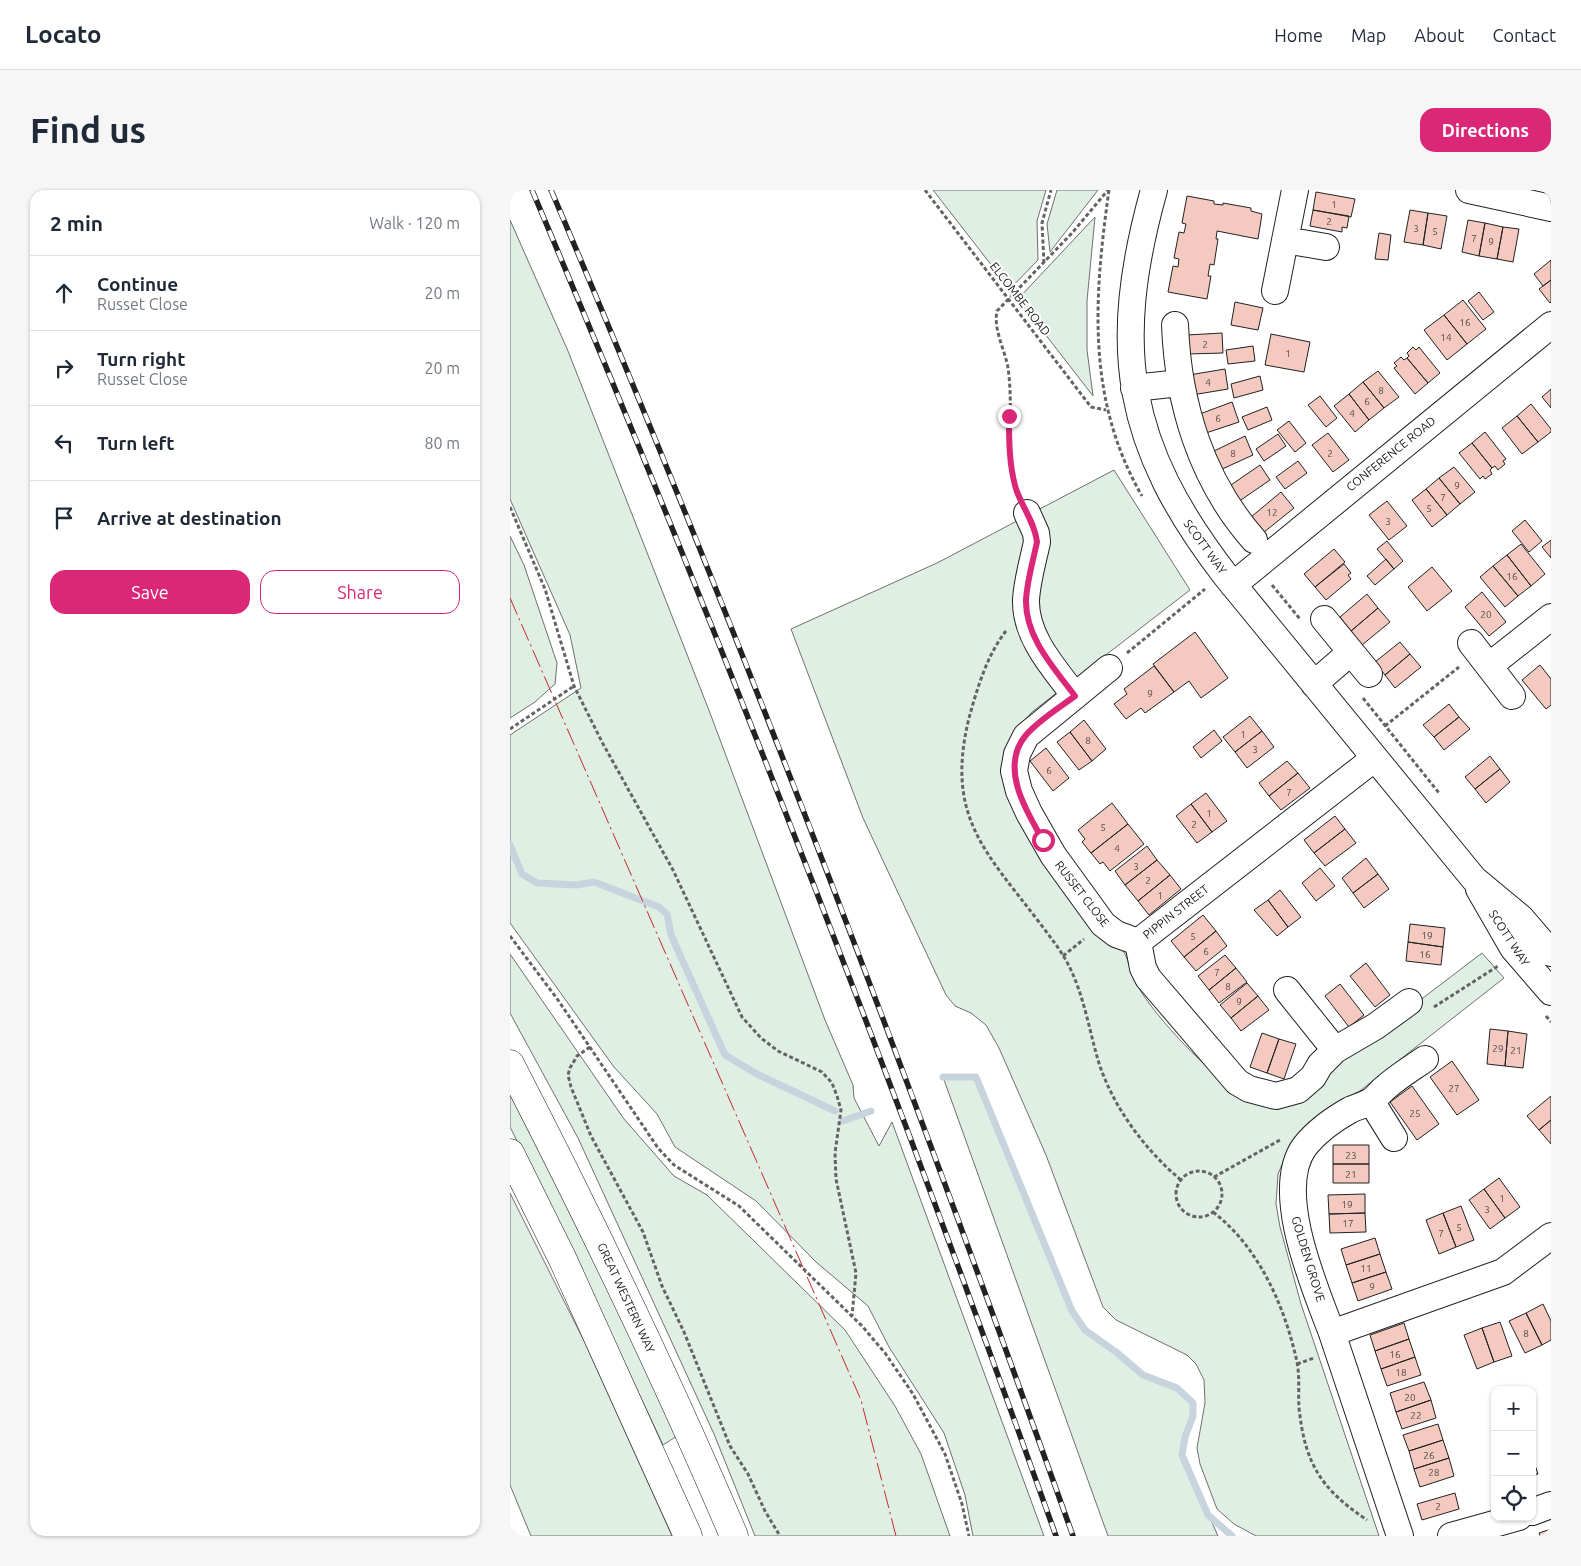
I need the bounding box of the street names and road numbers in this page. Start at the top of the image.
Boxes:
street label: ELCOMBE ROAD [988,259,1053,338]
street label: CONFERENCE ROAD [1344,414,1438,493]
street label: SCOTT WAY [1181,517,1229,576]
street label: RUSSET CLOSE [1053,858,1112,929]
street label: PIPPIN STREET [1140,882,1211,941]
street label: SCOTT WAY [1487,907,1532,968]
street label: GOLDEN GROVE [1289,1214,1328,1303]
street label: GREAT WESTERN WAY [595,1241,658,1355]

